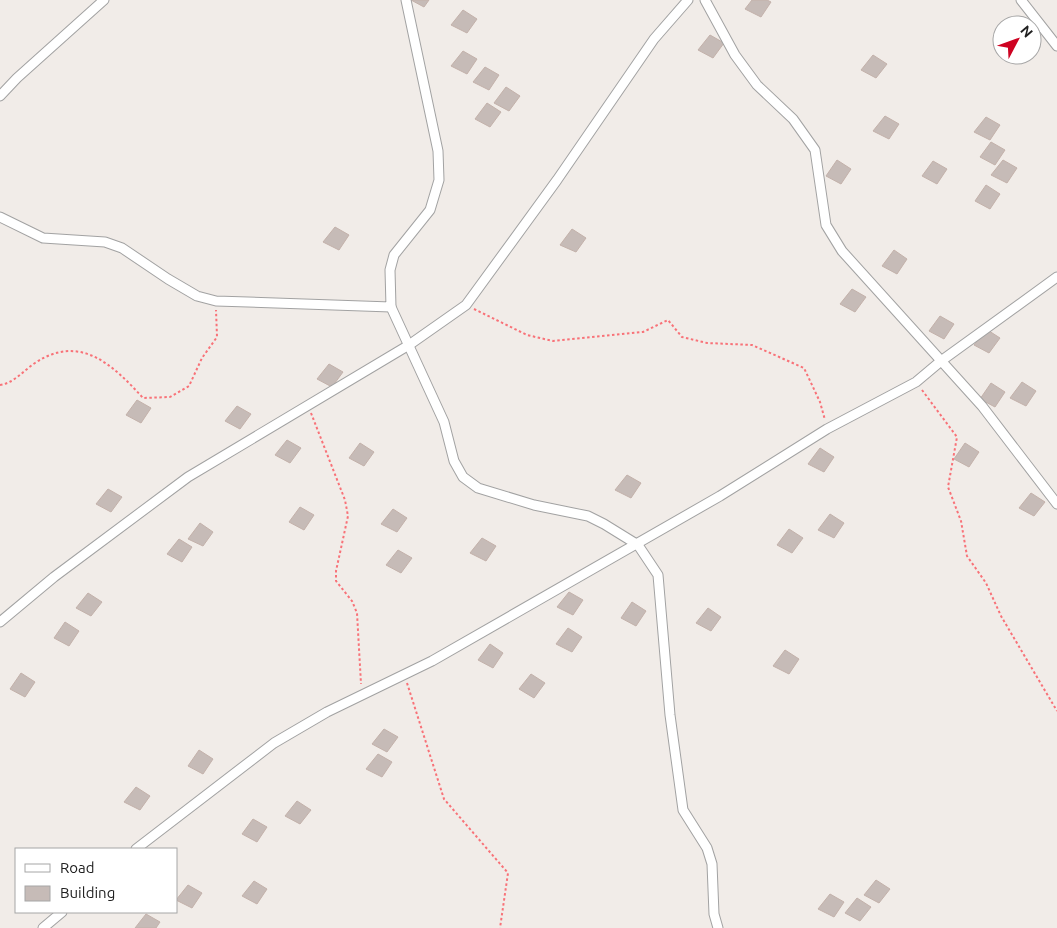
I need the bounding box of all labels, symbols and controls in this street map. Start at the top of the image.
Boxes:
north arrow [992,15,1042,65]
text: N [1017,22,1036,41]
legend [15,848,178,913]
text: Road [60,859,95,876]
text: Building [60,884,115,901]

